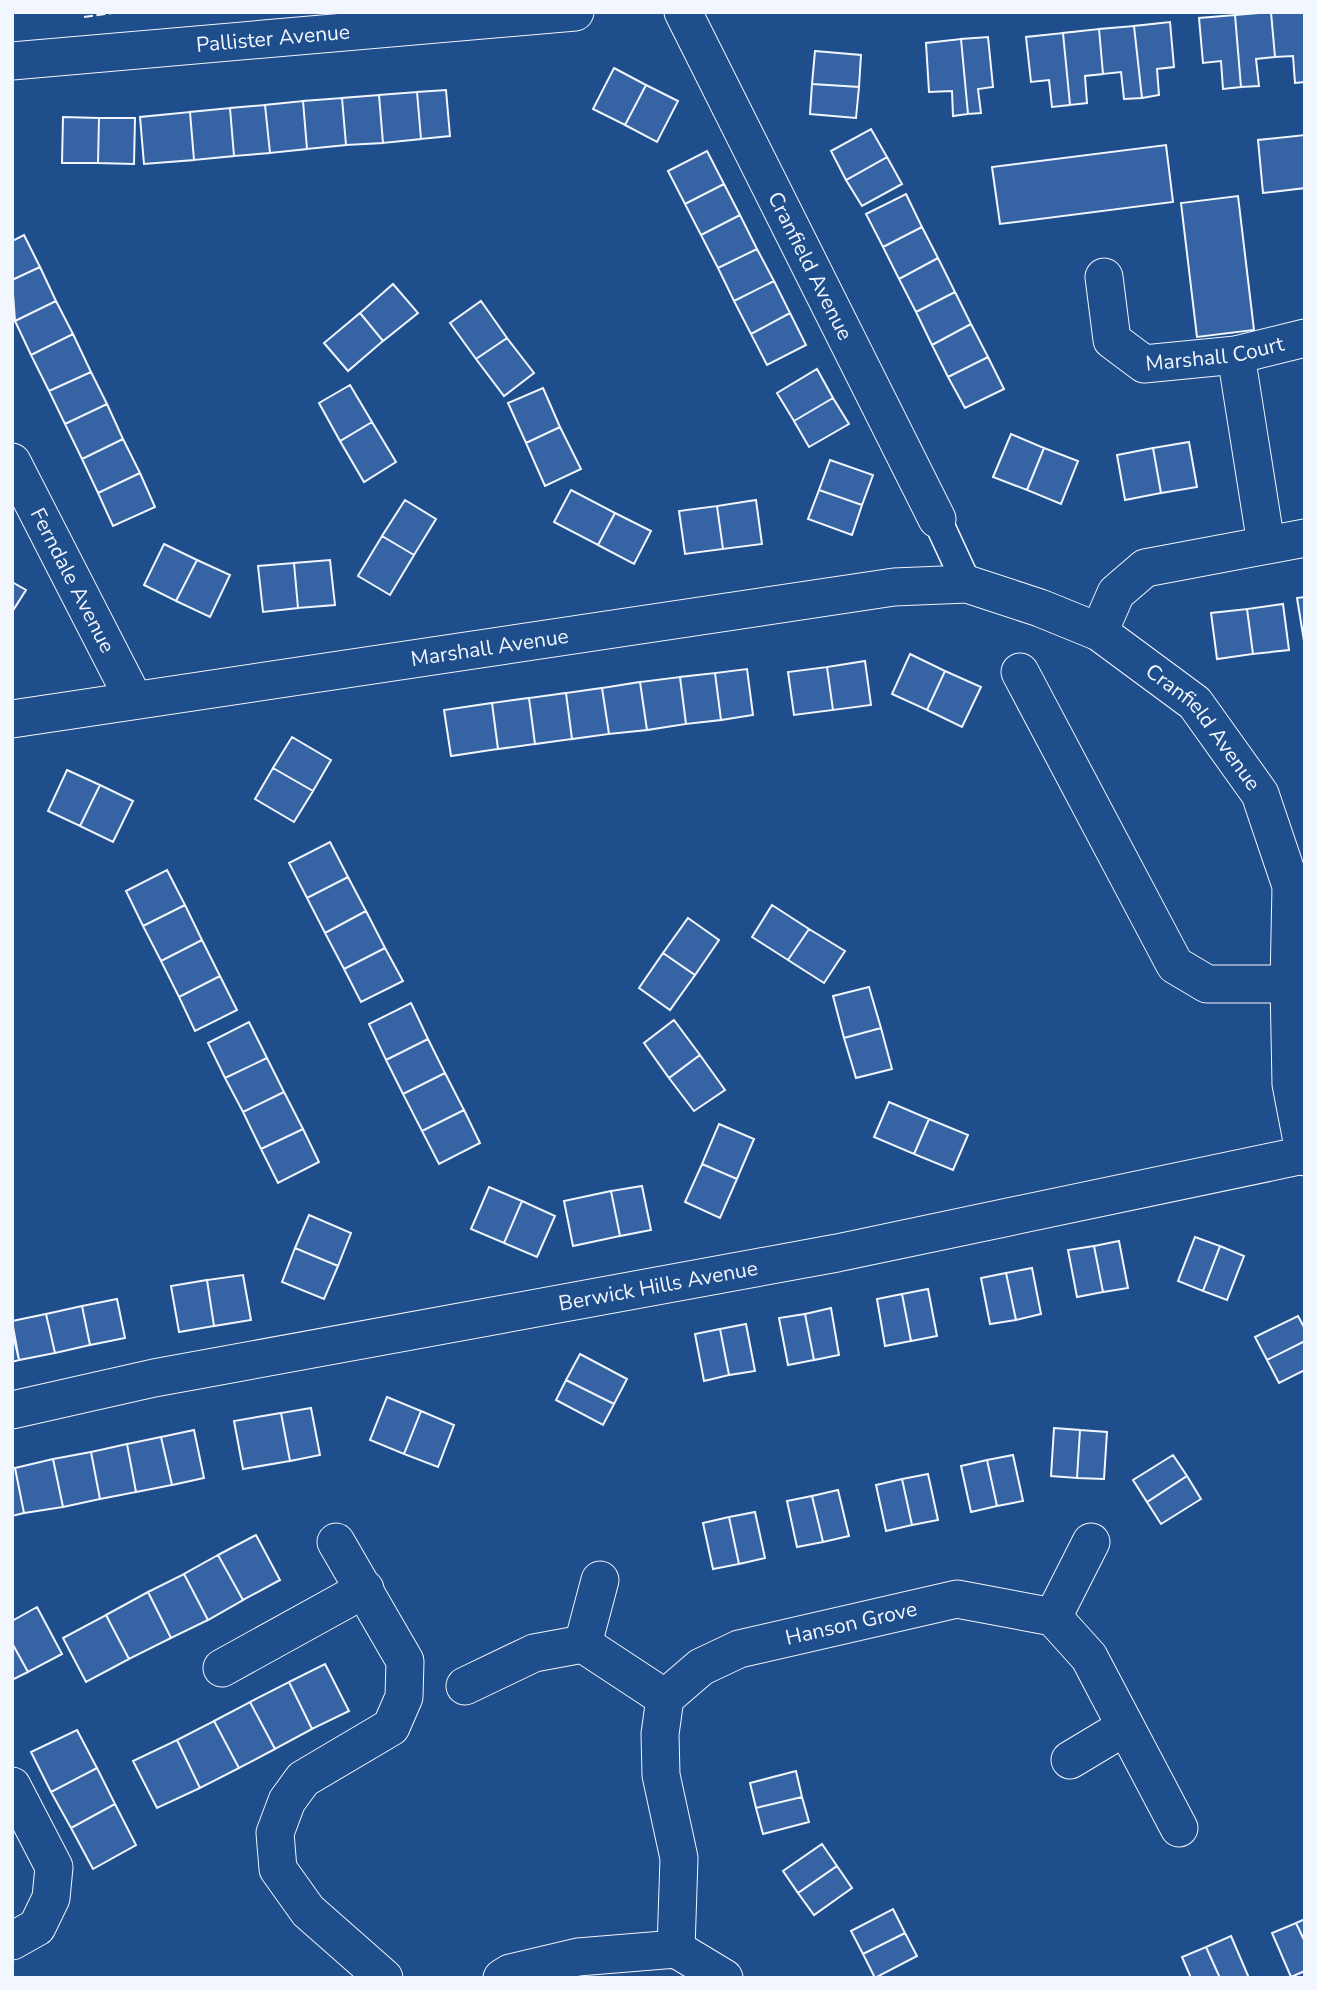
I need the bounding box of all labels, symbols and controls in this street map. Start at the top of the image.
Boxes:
street label: Pallister Avenue [195,18,351,59]
street label: Cranfield Avenue [761,187,859,345]
street label: Marshall Court [1144,330,1288,378]
street label: Ferndale Avenue [24,503,122,658]
street label: Marshall Avenue [409,622,570,673]
street label: Cranfield Avenue [1140,657,1267,796]
street label: Berwick Hills Avenue [556,1254,760,1318]
street label: Hanson Grove [783,1595,920,1652]

